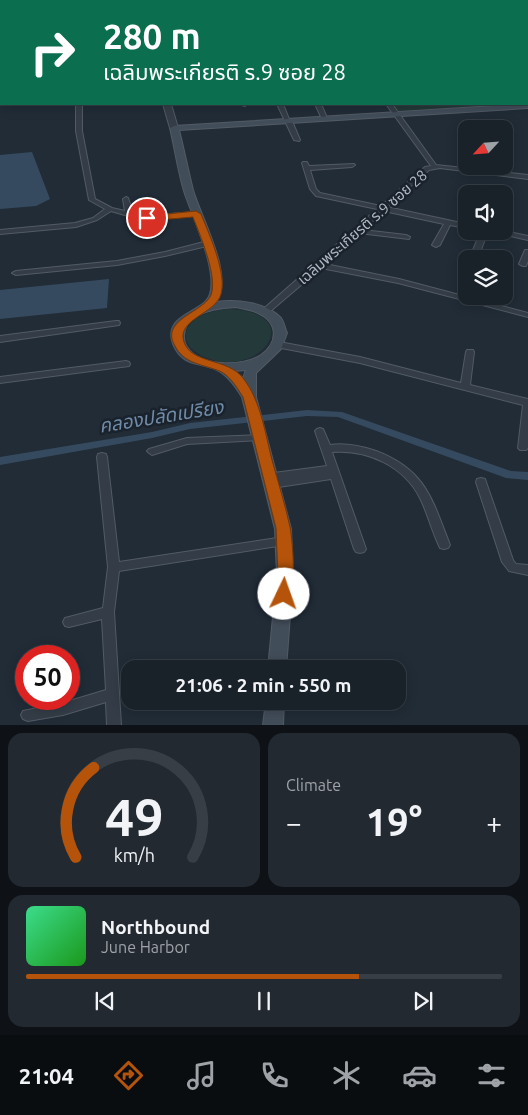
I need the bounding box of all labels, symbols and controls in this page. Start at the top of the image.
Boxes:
text: 280 m [103,16,201,56]
icon: right [20,20,85,85]
text: เฉลิมพระเกียรติ ร.9 ซอย 28 [103,59,346,84]
north arrow [458,120,512,175]
map controls [458,120,513,305]
street label: เฉลิมพระเกียรติ ร.9 ซอย 28 [294,166,430,288]
button: sound [458,185,513,240]
pin [126,197,168,239]
icon: arrive [133,204,161,232]
button: layers [458,250,513,305]
water label: คลองปลัดเปรียง [97,395,225,437]
position arrow [257,567,309,619]
speed limit sign: 50 [15,645,80,710]
text: 21:06 · 2 min · 550 m [176,674,351,696]
text: Climate [286,776,341,794]
text: 49 [105,788,163,846]
text: 19° [366,801,422,843]
text: − [286,807,302,838]
text: + [486,807,502,838]
text: km/h [113,845,155,865]
text: Northbound [101,916,210,938]
text: June Harbor [101,938,190,956]
icon: previous [91,987,119,1015]
icon: pause [250,987,278,1015]
icon: next [409,987,437,1015]
icon: directions [111,1058,146,1093]
icon: music [184,1058,219,1093]
icon: phone [257,1058,292,1093]
icon: climate [329,1058,364,1093]
icon: car [402,1058,437,1093]
icon: filters [474,1058,509,1093]
text: 21:04 [19,1063,74,1088]

